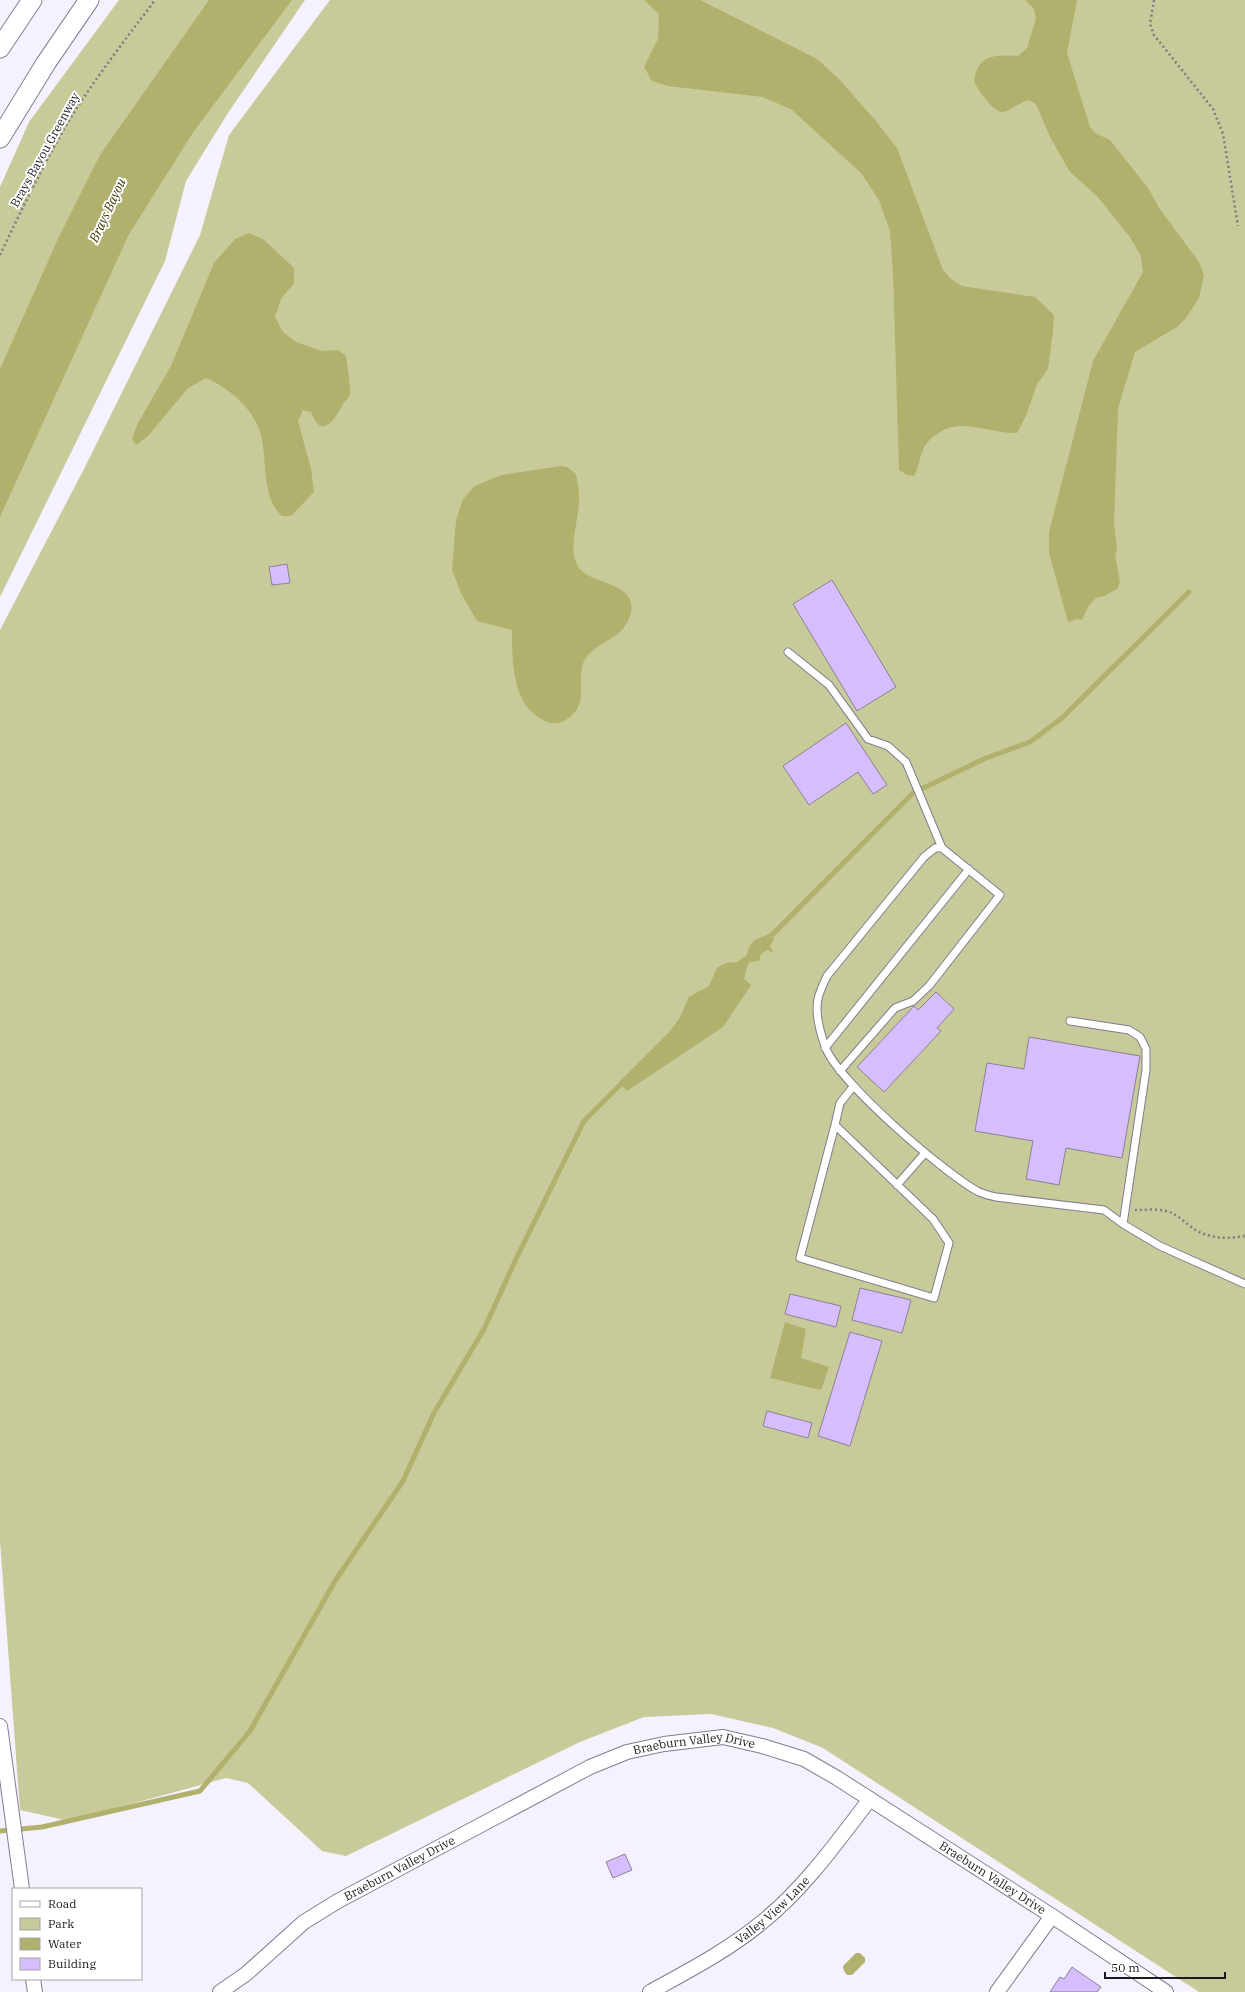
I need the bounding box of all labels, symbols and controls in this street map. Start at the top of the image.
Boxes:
street label: Brays Bayou Greenway [7,89,83,210]
water label: Brays Bayou [85,175,130,246]
street label: Braeburn Valley Drive [631,1729,757,1758]
street label: Braeburn Valley Drive [341,1832,457,1904]
street label: Braeburn Valley Drive [937,1838,1049,1917]
street label: Valley View Lane [732,1873,812,1947]
legend [12,1888,142,1980]
text: Road [48,1896,77,1911]
text: Park [48,1916,74,1931]
text: Water [48,1936,82,1951]
scale bar [1105,1954,1225,1980]
text: Building [48,1956,96,1971]
text: 50 m [1111,1960,1140,1975]

